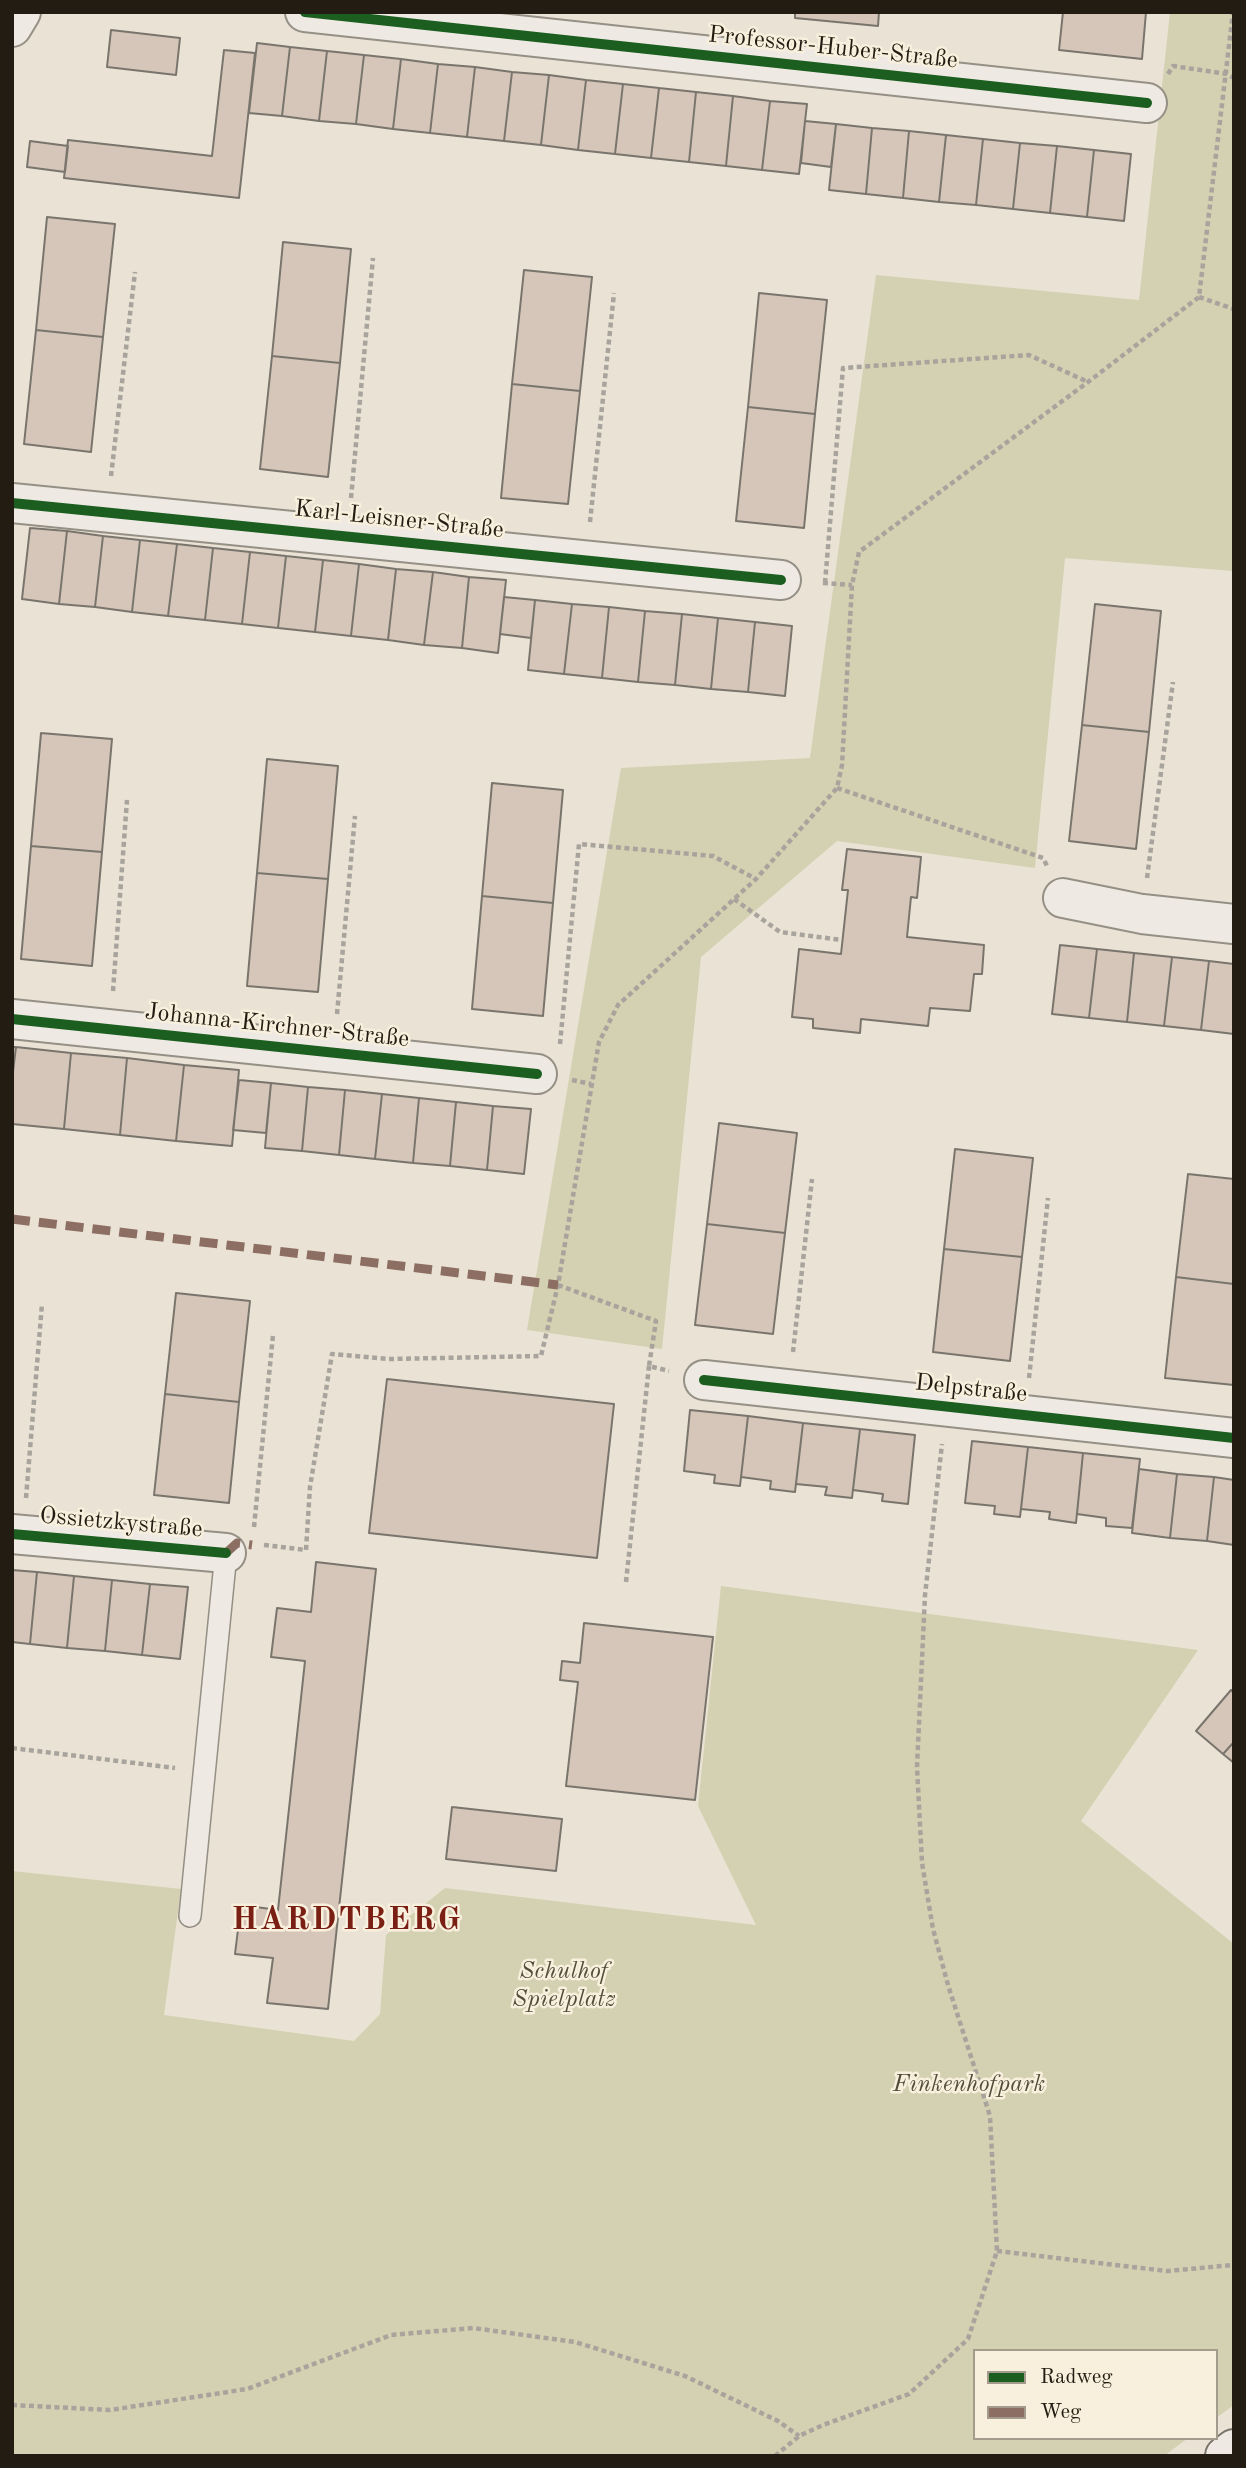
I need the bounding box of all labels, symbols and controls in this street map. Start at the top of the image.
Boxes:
street label: Professor-Huber-Straße [707,21,959,75]
street label: Karl-Leisner-Straße [293,495,505,545]
street label: Johanna-Kirchner-Straße [143,998,411,1054]
street label: Delpstraße [913,1369,1029,1409]
street label: Ossietzkystraße [38,1502,204,1544]
district label: HARDTBERG [233,1902,461,1940]
park label: Schulhof Spielplatz [512,1958,616,2014]
park label: Finkenhofpark [893,2071,1045,2099]
legend [973,2349,1218,2440]
text: Radweg [1040,2367,1113,2388]
text: Weg [1040,2402,1081,2423]

